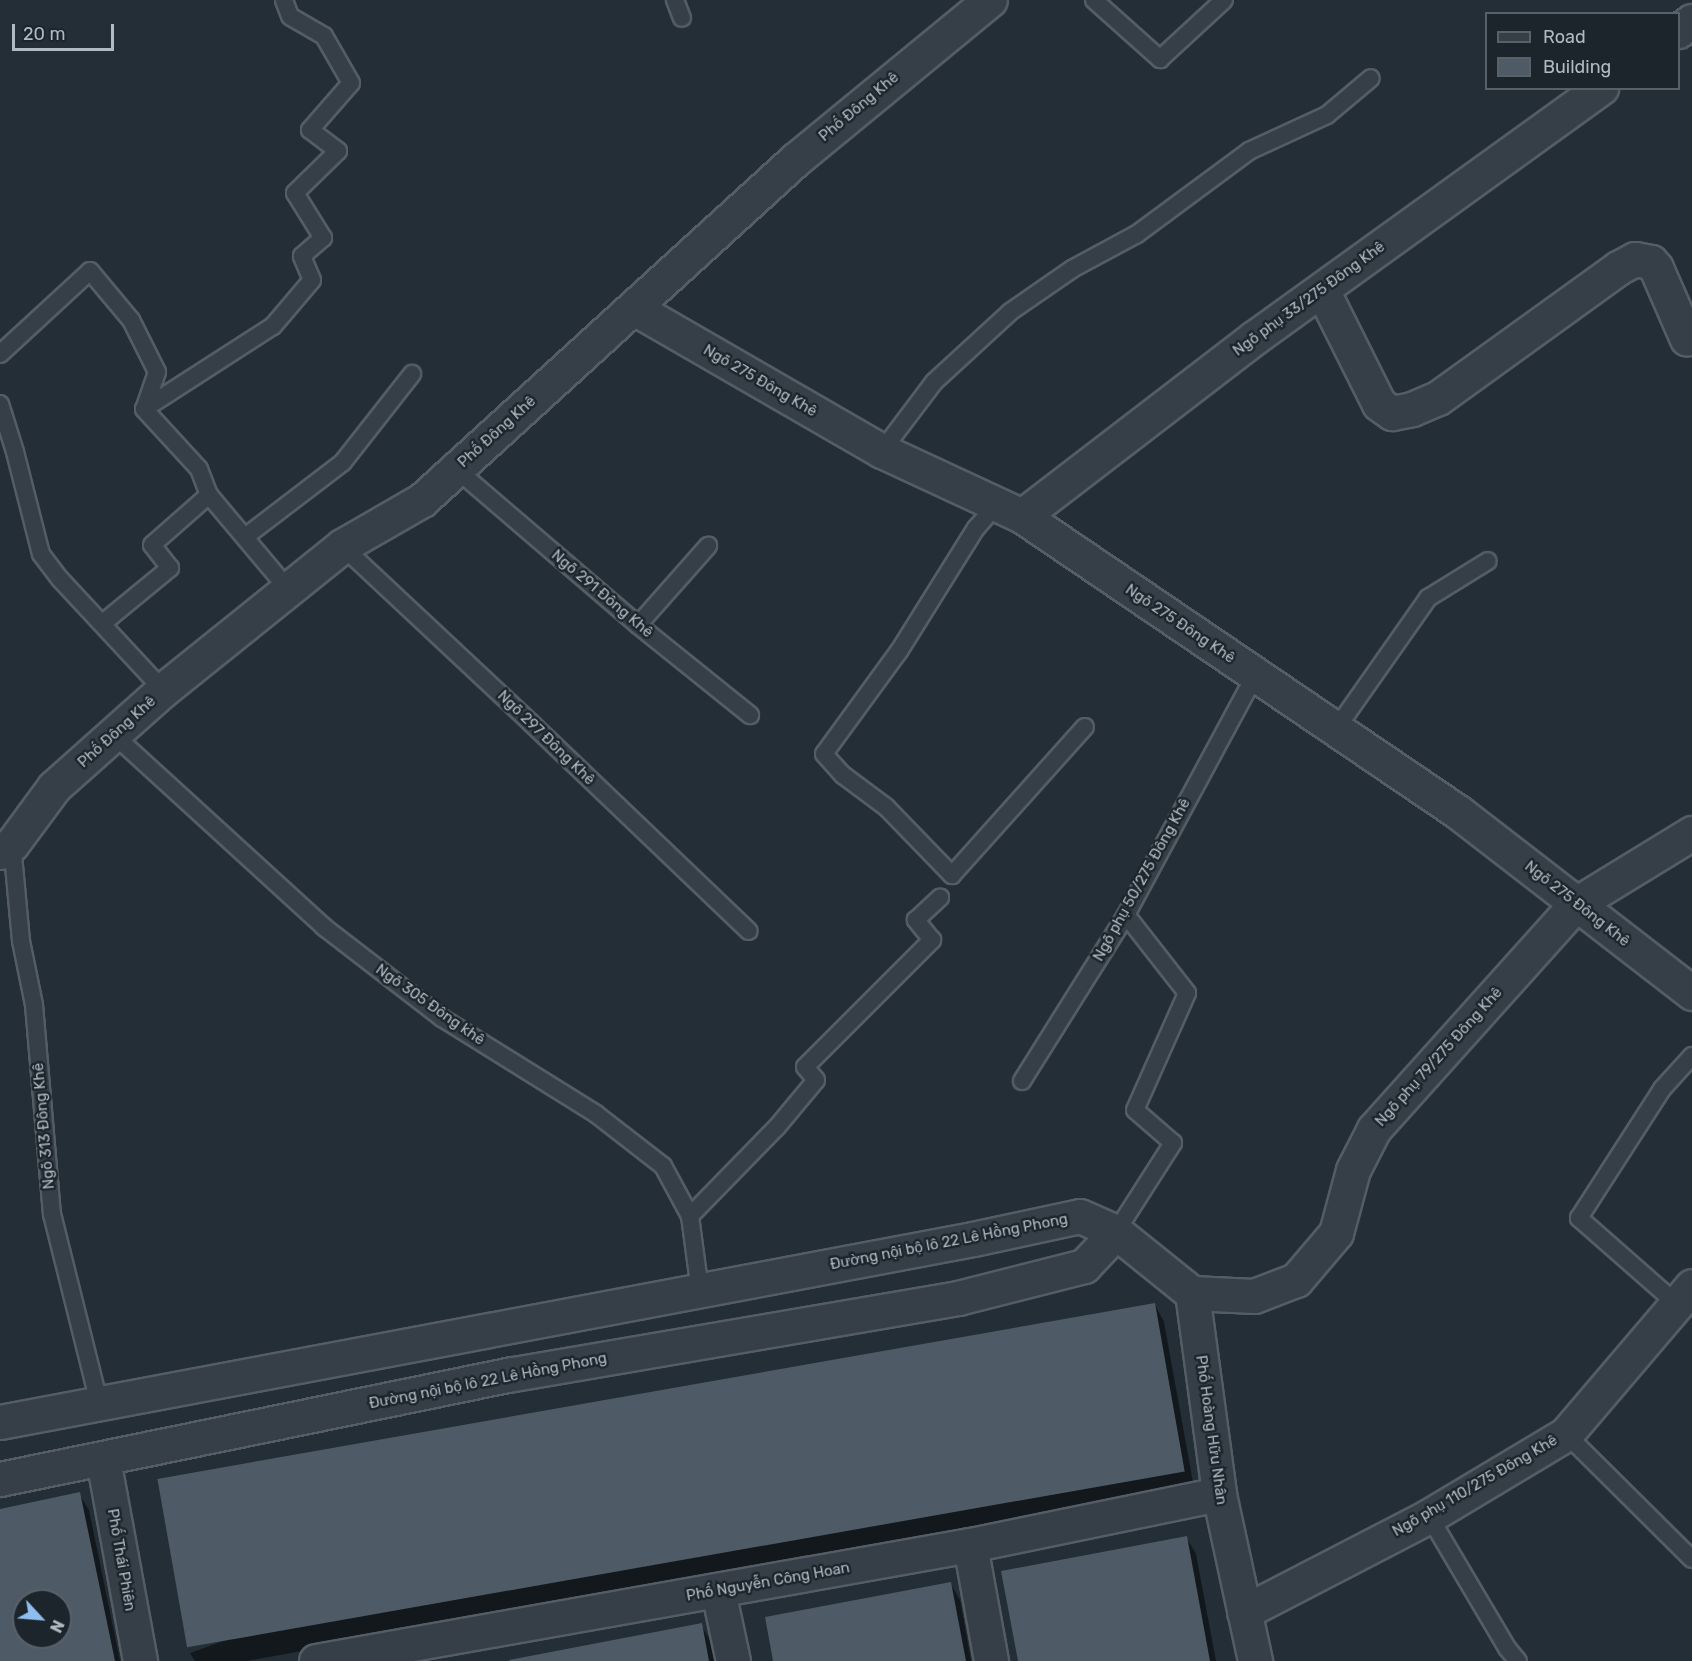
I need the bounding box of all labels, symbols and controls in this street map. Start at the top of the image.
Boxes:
scale bar [15,12,117,50]
legend [1485,12,1680,90]
text: 20 m [23,23,65,45]
text: Road [1543,26,1586,48]
text: Building [1543,56,1611,78]
street label: Phố Đông Khê [816,68,902,146]
street label: Ngõ phụ 33/275 Đông Khê [1230,238,1388,360]
street label: Ngõ 275 Đông Khê [700,341,820,421]
street label: Phố Đông Khê [454,392,540,472]
street label: Ngõ 291 Đông Khê [548,546,656,642]
street label: Ngõ 275 Đông Khê [1122,581,1238,667]
street label: Ngõ 297 Đông Khê [494,687,598,789]
street label: Phố Đông Khê [74,692,160,772]
street label: Ngõ phụ 50/275 Đông Khê [1090,795,1194,965]
street label: Ngõ 275 Đông Khê [1521,857,1633,951]
street label: Ngõ 305 Đông khê [372,961,488,1049]
street label: Ngõ phụ 79/275 Đông Khê [1372,984,1506,1130]
street label: Ngõ 313 Đông Khê [30,1062,58,1190]
street label: Đường nội bộ lô 22 Lê Hồng Phong [829,1210,1069,1274]
street label: Đường nội bộ lô 22 Lê Hồng Phong [368,1349,608,1413]
street label: Phố Hoàng Hữu Nhân [1192,1354,1230,1506]
street label: Ngõ phụ 110/275 Đông Khê [1389,1431,1561,1541]
street label: Phố Thái Phiên [103,1507,139,1613]
street label: Phố Nguyễn Công Hoan [685,1559,851,1605]
north arrow [12,1589,72,1649]
text: N [46,1617,68,1636]

